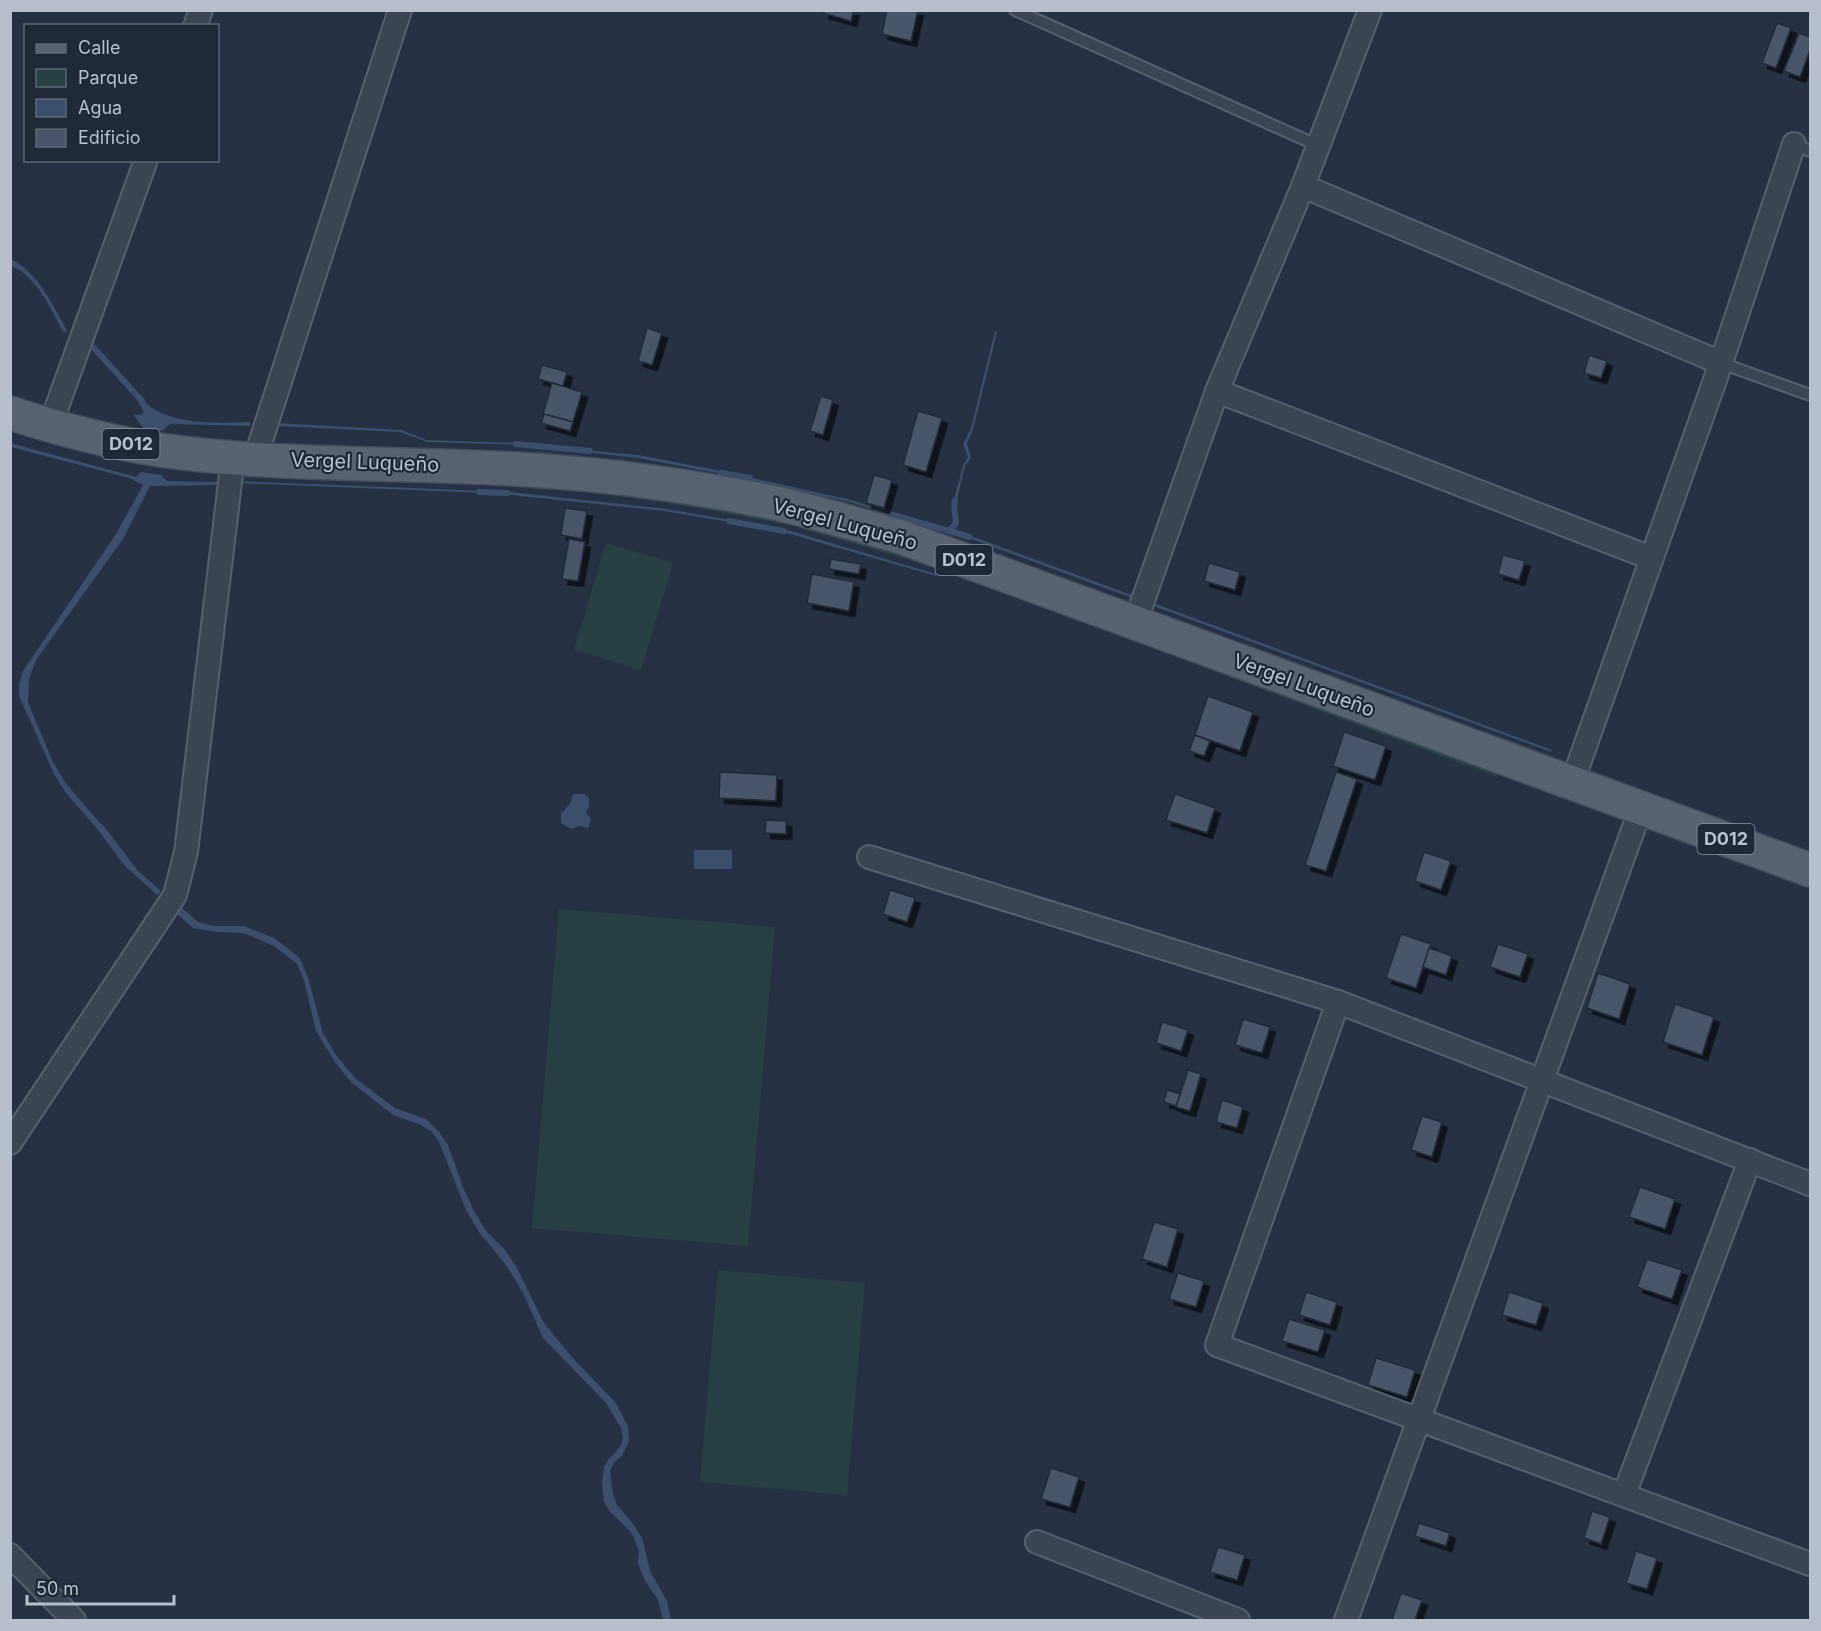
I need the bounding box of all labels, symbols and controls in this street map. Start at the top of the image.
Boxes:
legend [24,24,219,162]
text: Calle [78,37,120,58]
text: Parque [78,67,138,88]
text: Agua [78,97,122,118]
text: Edificio [78,127,141,148]
road number: D012 [102,429,160,459]
street label: Vergel Luqueño [290,447,440,477]
street label: Vergel Luqueño [770,493,920,555]
road number: D012 [936,545,992,575]
street label: Vergel Luqueño [1230,648,1378,722]
road number: D012 [1698,824,1754,854]
scale bar [27,1568,174,1606]
text: 50 m [36,1578,79,1599]

